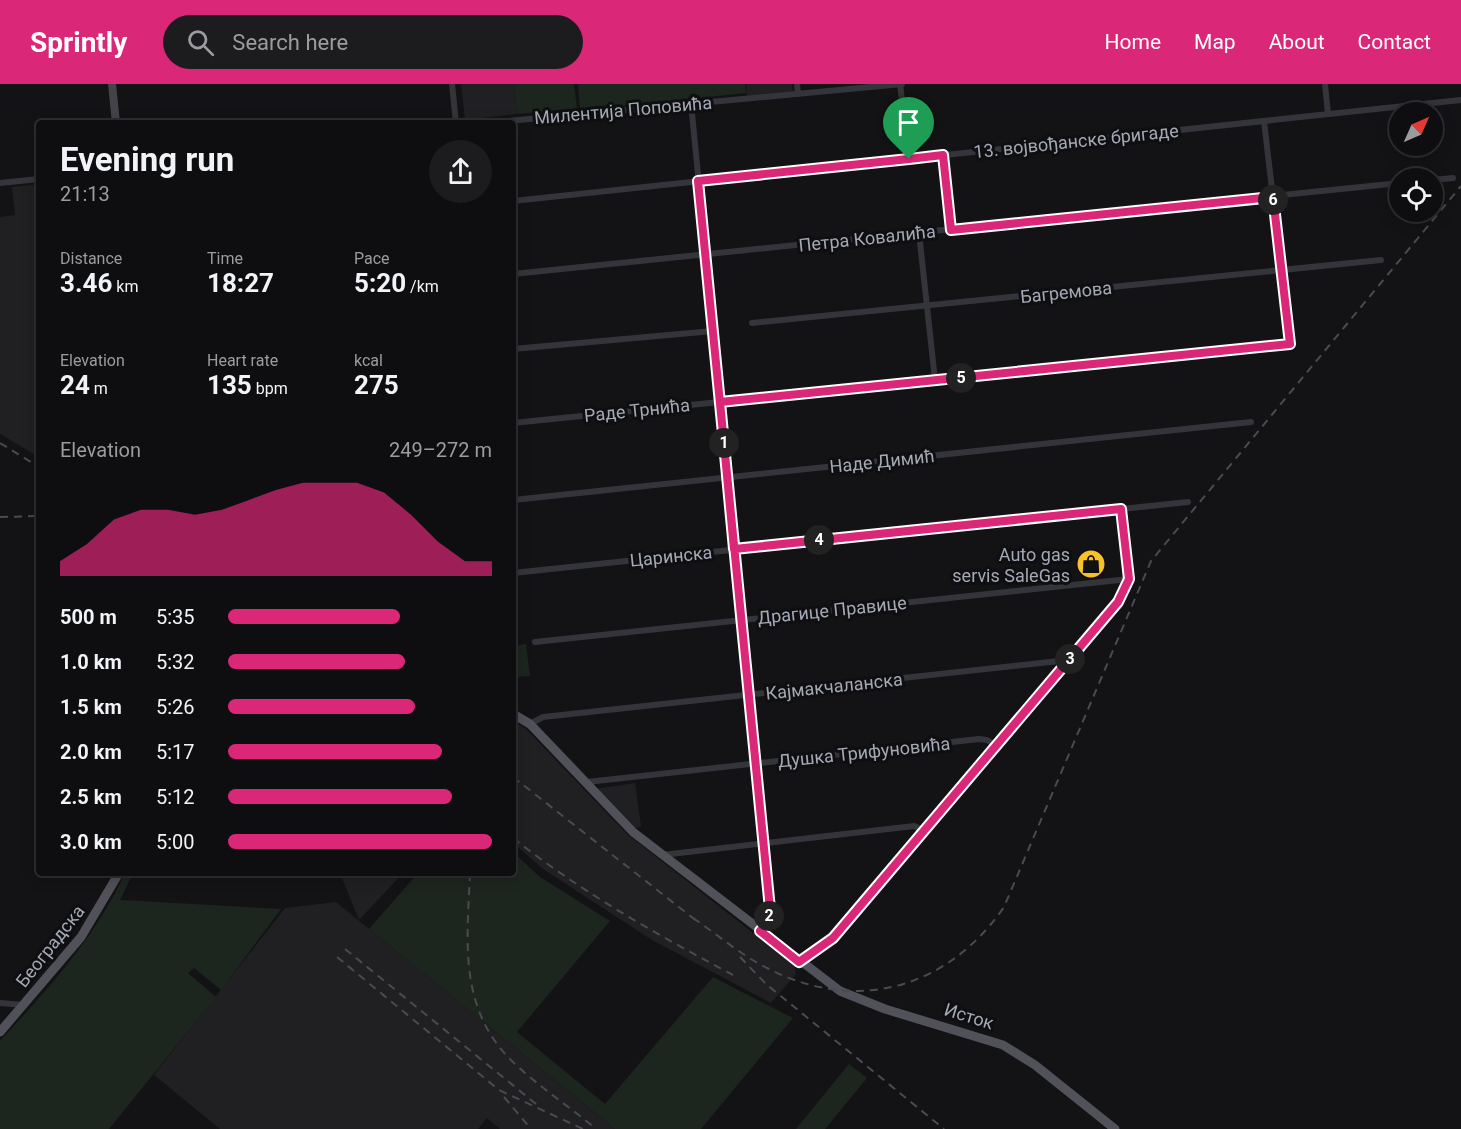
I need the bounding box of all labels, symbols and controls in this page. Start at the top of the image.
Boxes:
search box [163,15,583,69]
text: Sprintly [30,26,127,59]
icon: search [184,26,217,59]
text: Search here [232,30,348,55]
text: Home [1105,30,1161,54]
text: Map [1194,30,1236,54]
text: About [1269,30,1325,54]
text: Contact [1358,30,1431,54]
street label: Милентија Поповића [533,92,713,128]
pin [883,97,934,159]
north arrow [1389,102,1443,156]
map controls [1389,102,1443,222]
icon: arrive [892,106,925,139]
street label: 13. војвођанске бригаде [972,120,1180,162]
text: Evening run [60,140,234,179]
button: share [429,140,492,203]
button: locate [1389,168,1443,222]
text: 21:13 [60,182,110,206]
pin: 6 [1258,185,1288,215]
text: 6 [1268,190,1278,209]
street label: Петра Ковалића [797,220,937,256]
text: Distance [60,249,122,268]
text: Time [207,249,243,268]
text: Pace [354,249,390,268]
text: 3.46 [60,268,112,298]
text: 18:27 [207,268,274,298]
text: 5:20 [354,268,406,298]
text: km [112,277,138,296]
text: /km [406,277,439,296]
street label: Багремова [1019,277,1113,307]
text: Elevation [60,351,125,370]
text: Heart rate [207,351,278,370]
text: kcal [354,351,383,370]
pin: 5 [946,363,976,393]
text: 5 [956,368,966,387]
text: 24 [60,370,90,400]
text: 135 [207,370,252,400]
text: 275 [354,370,399,400]
text: m [90,379,108,398]
text: bpm [252,379,288,398]
street label: Раде Трнића [583,394,691,426]
pin: 1 [709,428,739,458]
text: 1 [719,433,729,452]
text: Elevation [60,438,141,462]
text: 249–272 m [389,438,492,462]
street label: Наде Димић [829,445,935,477]
pin: 4 [804,525,834,555]
text: 4 [814,530,824,549]
street label: Царинска [629,541,713,571]
place label: Auto gas servis SaleGas [952,544,1070,586]
shop icon: Auto gas servis SaleGas [1075,548,1107,580]
street label: Драгице Правице [756,592,908,628]
text: 500 m [60,605,117,629]
text: 5:35 [156,605,195,629]
pin: 3 [1055,644,1085,674]
text: 3 [1065,649,1075,668]
text: 1.0 km [60,650,122,674]
text: 5:32 [156,650,195,674]
street label: Кајмакчаланска [764,668,904,704]
text: 1.5 km [60,695,122,719]
text: 5:26 [156,695,195,719]
street label: Душка Трифуновића [777,732,951,772]
text: 2.0 km [60,740,122,764]
text: 5:17 [156,740,195,764]
text: 2.5 km [60,785,122,809]
text: 5:12 [156,785,195,809]
text: 3.0 km [60,830,122,854]
text: 5:00 [156,830,195,854]
street label: Београдска [11,901,89,991]
pin: 2 [754,901,784,931]
text: 2 [764,906,774,925]
street label: Исток [942,999,996,1034]

